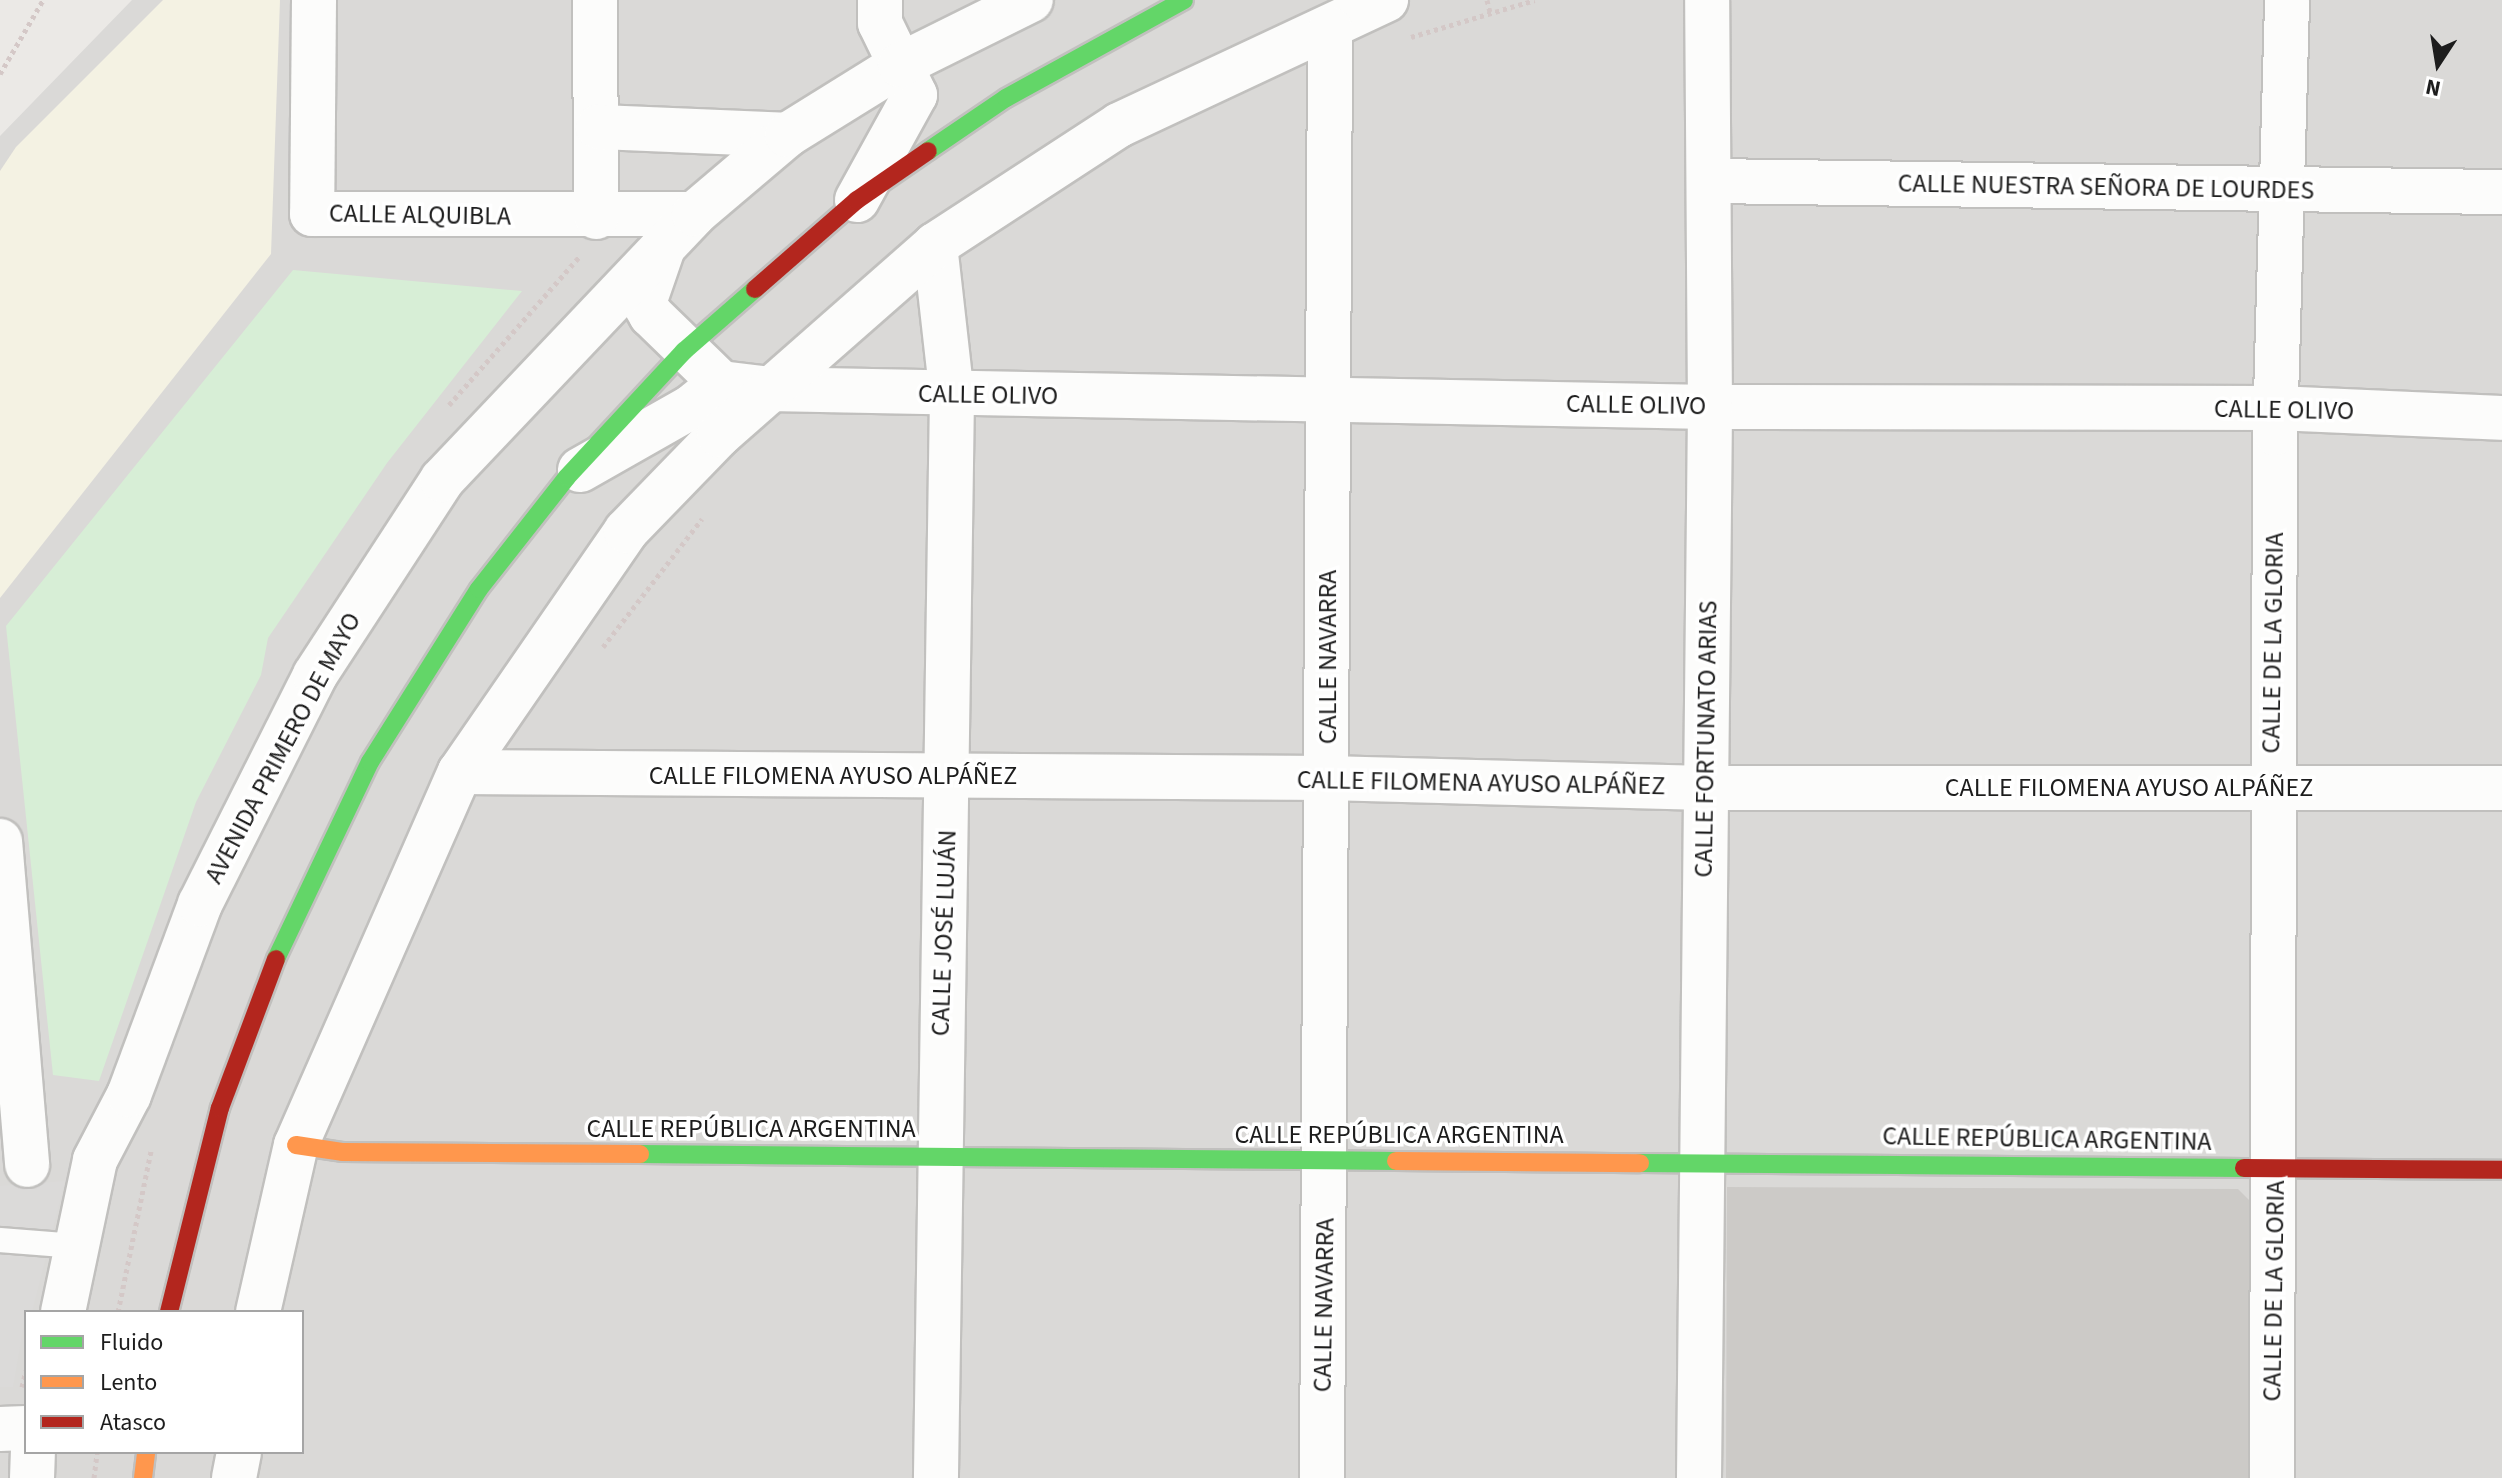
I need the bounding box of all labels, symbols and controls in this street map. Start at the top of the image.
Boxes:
north arrow [2398,24,2478,104]
text: N [2423,70,2444,105]
street label: CALLE NUESTRA SEÑORA DE LOURDES [1897,168,2315,206]
street label: CALLE ALQUIBLA [329,198,511,232]
street label: CALLE OLIVO [918,378,1058,412]
street label: CALLE OLIVO [1566,388,1706,422]
street label: CALLE OLIVO [2214,393,2354,427]
street label: CALLE DE LA GLORIA [2255,532,2291,754]
street label: CALLE NAVARRA [1312,570,1344,744]
street label: CALLE FORTUNATO ARIAS [1688,600,1724,878]
street label: AVENIDA PRIMERO DE MAYO [198,607,368,889]
street label: CALLE FILOMENA AYUSO ALPÁÑEZ [649,760,1017,792]
street label: CALLE FILOMENA AYUSO ALPÁÑEZ [1297,764,1665,802]
street label: CALLE FILOMENA AYUSO ALPÁÑEZ [1945,772,2313,804]
street label: CALLE JOSÉ LUJÁN [925,829,963,1037]
street label: CALLE REPÚBLICA ARGENTINA [586,1113,916,1145]
street label: CALLE REPÚBLICA ARGENTINA [1234,1119,1564,1151]
street label: CALLE REPÚBLICA ARGENTINA [1882,1121,2212,1157]
street label: CALLE DE LA GLORIA [2256,1180,2292,1402]
street label: CALLE NAVARRA [1307,1217,1341,1393]
legend [24,1310,304,1454]
text: Fluido [100,1325,163,1360]
text: Lento [100,1365,157,1400]
text: Atasco [100,1405,166,1440]

